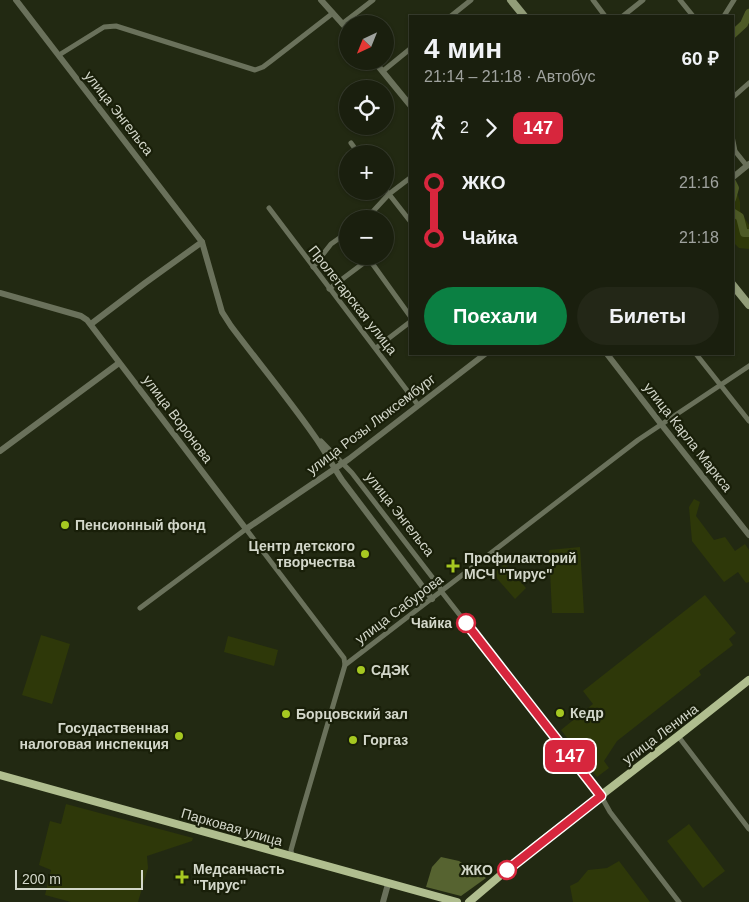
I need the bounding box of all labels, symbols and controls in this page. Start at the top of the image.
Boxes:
north arrow [339,15,394,70]
map controls [339,15,394,265]
text: 4 мин [424,33,502,64]
text: 60 ₽ [682,48,719,69]
street label: улица Энгельса [81,68,157,158]
text: 21:14 – 21:18 · Автобус [424,68,596,85]
button: locate [339,80,394,135]
icon: walk [424,114,452,142]
icon: forward [477,114,505,142]
text: 147 [523,118,553,138]
text: 2 [460,119,469,136]
button: + [339,145,394,200]
text: ЖКО [462,172,506,193]
text: 21:16 [679,174,719,191]
button: − [339,210,394,265]
text: Чайка [462,227,518,248]
text: 21:18 [679,229,719,246]
street label: Пролетарская улица [305,242,401,358]
button: Поехали [424,287,567,345]
button: Билеты [577,287,719,345]
street label: улица Розы Люксембург [304,370,438,478]
street label: улица Воронова [140,372,216,466]
street label: улица Карла Маркса [640,379,736,495]
street label: улица Энгельса [362,469,438,559]
place label: Пенсионный фонд [75,517,206,533]
marker: Пенсионный фонд [59,519,71,531]
place label: Центр детского творчества [249,538,355,570]
marker: Центр детского творчества [359,548,371,560]
place label: Профилакторий МСЧ "Тирус" [464,550,577,582]
marker: Профилакторий МСЧ "Тирус" [446,559,460,573]
street label: улица Сабурова [352,571,446,647]
marker: Чайка [456,613,476,633]
place label: Чайка [411,615,452,631]
place label: СДЭК [371,662,410,678]
marker: СДЭК [355,664,367,676]
street label: улица Ленина [619,700,701,768]
place label: Кедр [570,705,604,721]
place label: Борцовский зал [296,706,408,722]
marker: Кедр [554,707,566,719]
marker: Борцовский зал [280,708,292,720]
place label: Госудаственная налоговая инспекция [20,720,169,752]
marker: Госудаственная налоговая инспекция [173,730,185,742]
place label: Горгаз [363,732,408,748]
marker: Горгаз [347,734,359,746]
line badge: 147 [541,740,599,772]
text: 147 [555,746,585,766]
street label: Парковая улица [179,805,285,849]
marker: ЖКО [497,860,517,880]
place label: Медсанчасть "Тирус" [193,861,285,893]
place label: ЖКО [460,862,493,878]
scale bar [15,867,142,890]
marker: Медсанчасть "Тирус" [175,870,189,884]
text: 200 m [22,871,61,887]

